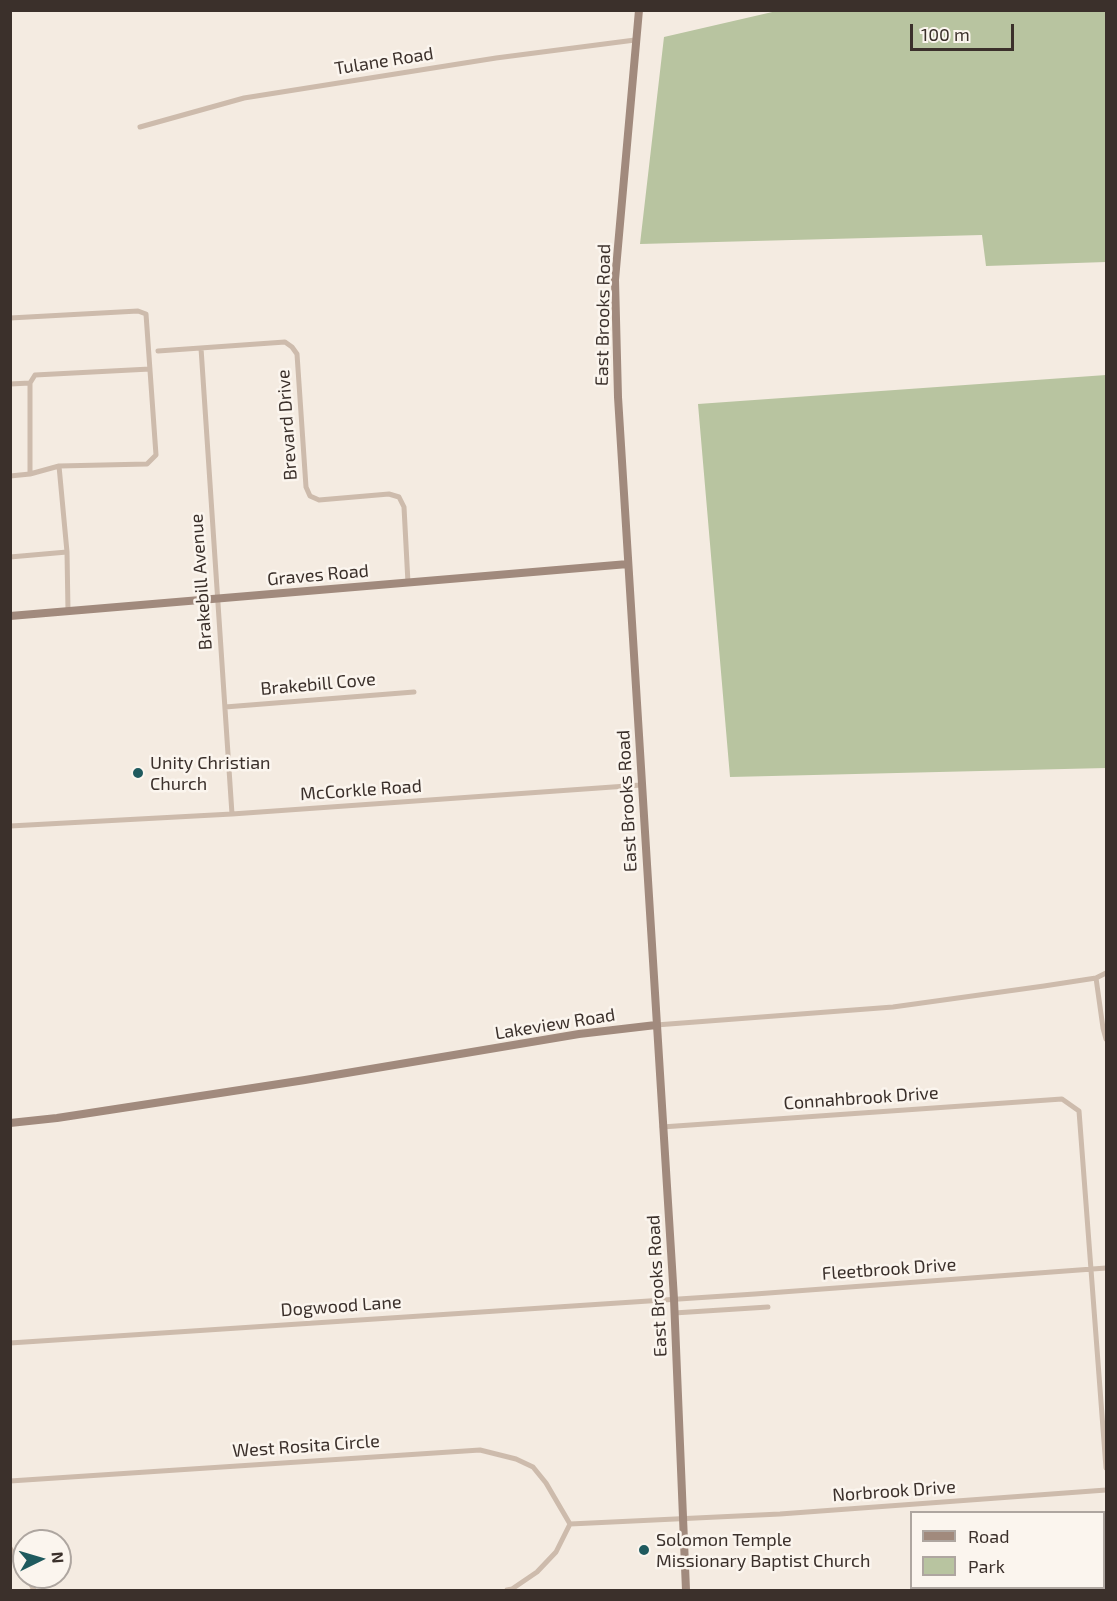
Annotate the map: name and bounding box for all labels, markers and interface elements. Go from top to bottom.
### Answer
scale bar [913,12,1016,50]
text: 100 m [921,23,970,45]
street label: Tulane Road [333,43,435,79]
street label: East Brooks Road [591,244,615,386]
street label: Brevard Drive [272,369,302,481]
street label: Brakebill Avenue [185,513,217,651]
street label: Graves Road [266,560,370,590]
street label: Brakebill Cove [259,668,377,700]
street label: East Brooks Road [612,729,642,873]
place label: Unity Christian Church [150,752,271,795]
marker: Unity Christian Church [131,766,145,780]
street label: McCorkle Road [299,775,423,805]
street label: Lakeview Road [493,1004,617,1044]
street label: Connahbrook Drive [783,1082,939,1114]
street label: East Brooks Road [642,1214,672,1358]
street label: Fleetbrook Drive [821,1254,957,1284]
street label: Dogwood Lane [280,1291,402,1321]
street label: West Rosita Circle [232,1430,380,1462]
street label: Norbrook Drive [832,1476,956,1506]
legend [910,1511,1105,1589]
text: Road [968,1525,1009,1547]
north arrow [12,1529,72,1589]
place label: Solomon Temple Missionary Baptist Church [656,1529,870,1572]
marker: Solomon Temple Missionary Baptist Church [637,1543,651,1557]
text: N [48,1551,68,1564]
text: Park [968,1555,1005,1577]

